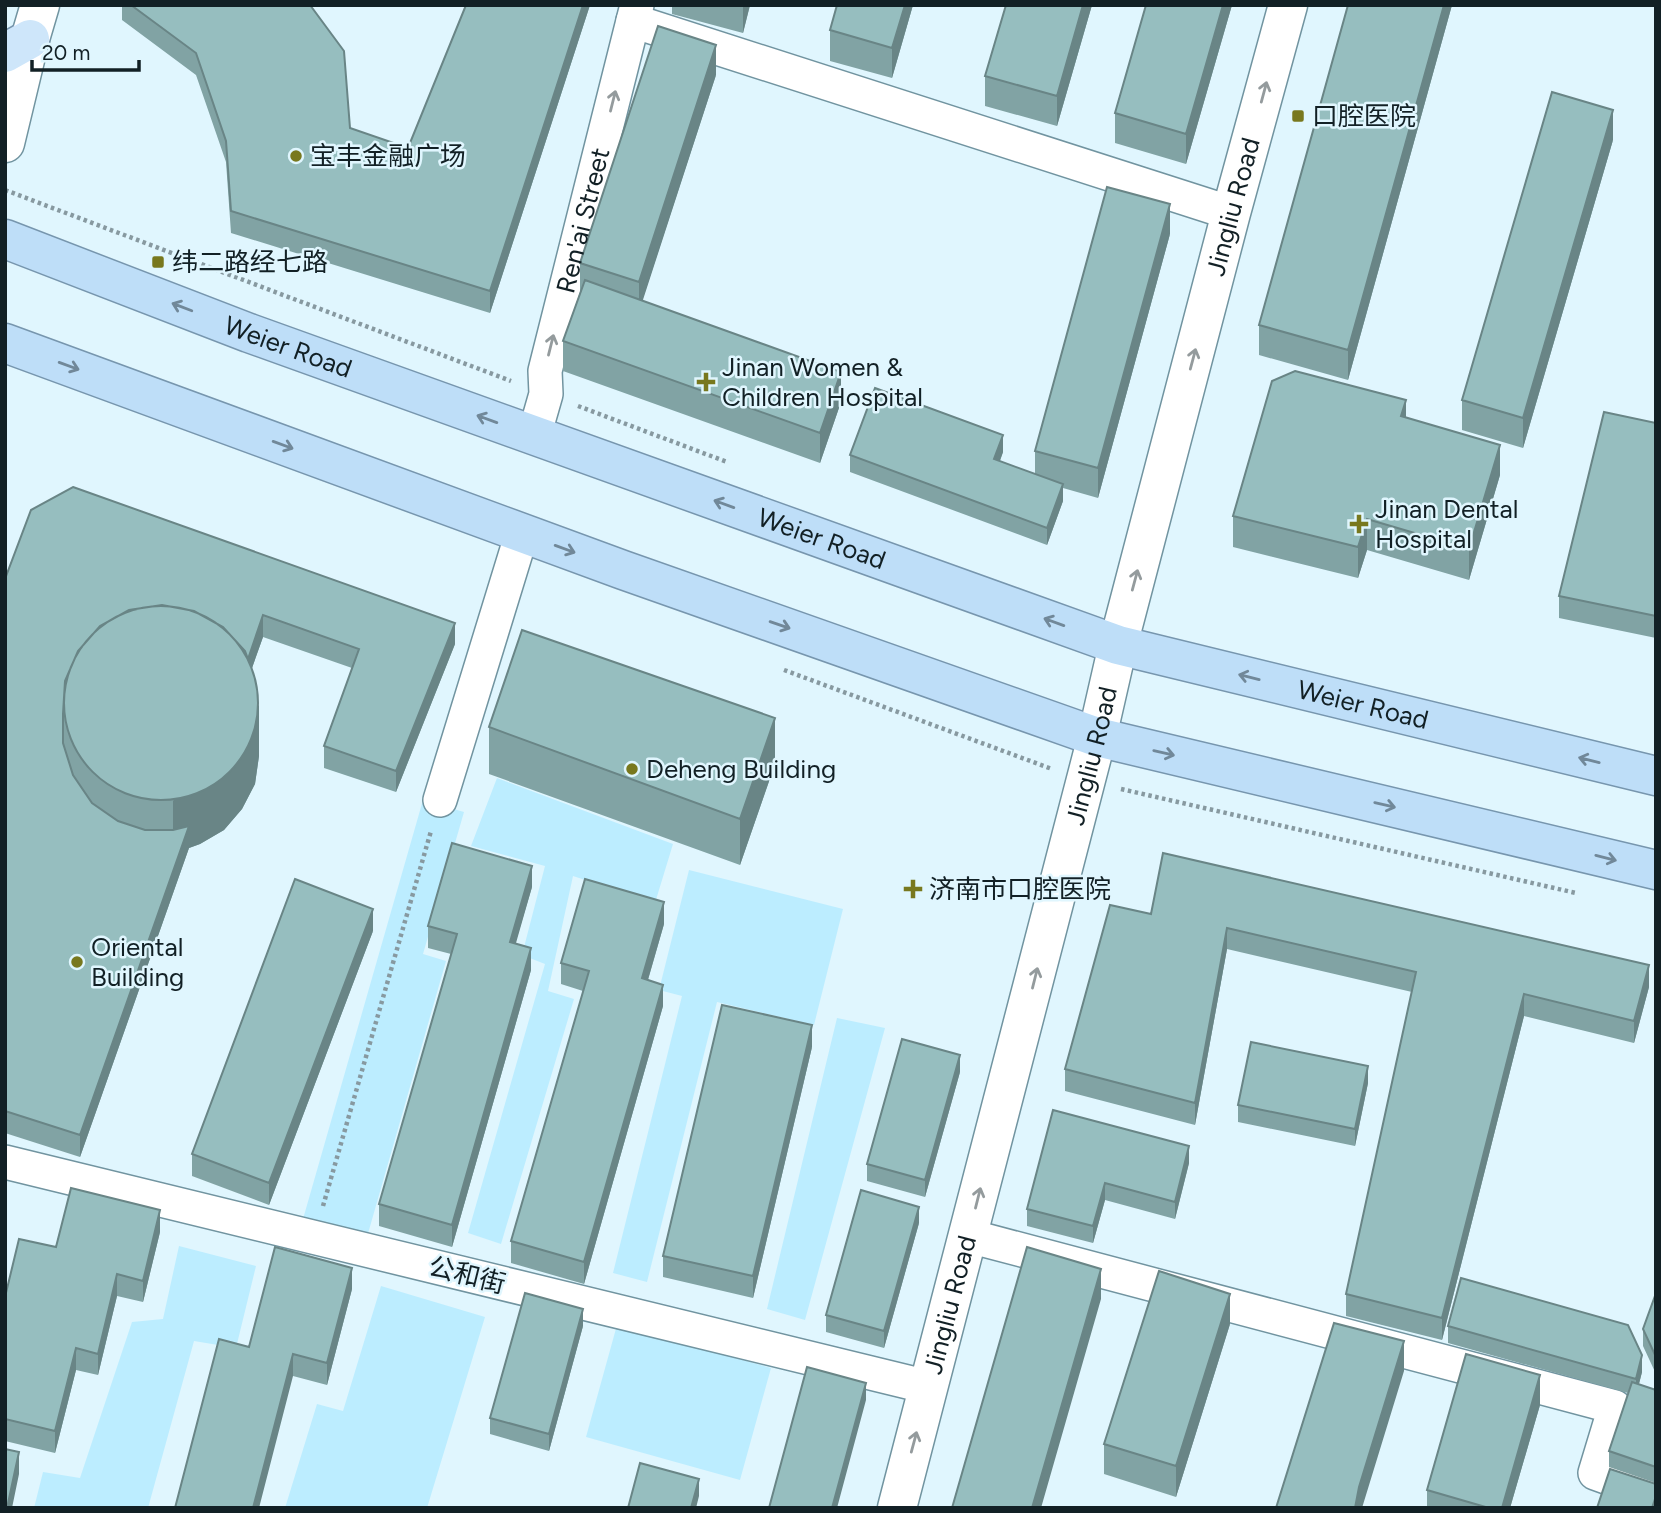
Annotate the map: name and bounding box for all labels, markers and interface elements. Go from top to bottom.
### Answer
scale bar [32,28,138,72]
text: 20 m [42,40,90,65]
one-way arrow [1259,82,1272,104]
one-way arrow [607,90,620,113]
place label: 口腔医院 [1312,100,1416,132]
marker: 口腔医院 [1290,108,1306,124]
street label: Jingliu Road [1199,134,1267,279]
place label: 宝丰金融广场 [310,140,466,172]
street label: Ren'ai Street [549,144,617,296]
marker: 宝丰金融广场 [288,148,304,164]
place label: 纬二路经七路 [172,246,328,278]
marker: 纬二路经七路 [150,254,166,270]
one-way arrow [171,300,193,312]
street label: Weier Road [220,309,356,385]
one-way arrow [545,334,558,357]
one-way arrow [1187,349,1200,371]
place label: Jinan Women & Children Hospital [722,351,923,413]
one-way arrow [58,361,80,374]
marker: Jinan Women & Children Hospital [696,372,716,392]
one-way arrow [477,411,499,424]
one-way arrow [271,440,293,452]
place label: Jinan Dental Hospital [1375,493,1518,555]
one-way arrow [714,497,736,509]
street label: Weier Road [754,501,890,576]
marker: Jinan Dental Hospital [1349,514,1369,534]
one-way arrow [554,543,576,556]
one-way arrow [1130,569,1143,591]
one-way arrow [1043,615,1065,628]
one-way arrow [768,620,790,632]
one-way arrow [1238,670,1261,683]
street label: Weier Road [1294,673,1432,736]
street label: Jingliu Road [1059,683,1124,829]
one-way arrow [1152,747,1175,760]
one-way arrow [1579,752,1601,765]
place label: Deheng Building [646,753,836,785]
marker: Deheng Building [624,761,640,777]
one-way arrow [1373,799,1396,812]
one-way arrow [1594,852,1617,865]
place label: 济南市口腔医院 [929,873,1111,905]
marker: 济南市口腔医院 [903,879,923,899]
place label: Oriental Building [91,931,184,993]
marker: Oriental Building [69,954,85,970]
one-way arrow [1029,967,1042,990]
one-way arrow [972,1187,985,1210]
street label: Jingliu Road [916,1232,983,1377]
street label: 公和街 [425,1250,509,1300]
one-way arrow [908,1431,921,1454]

